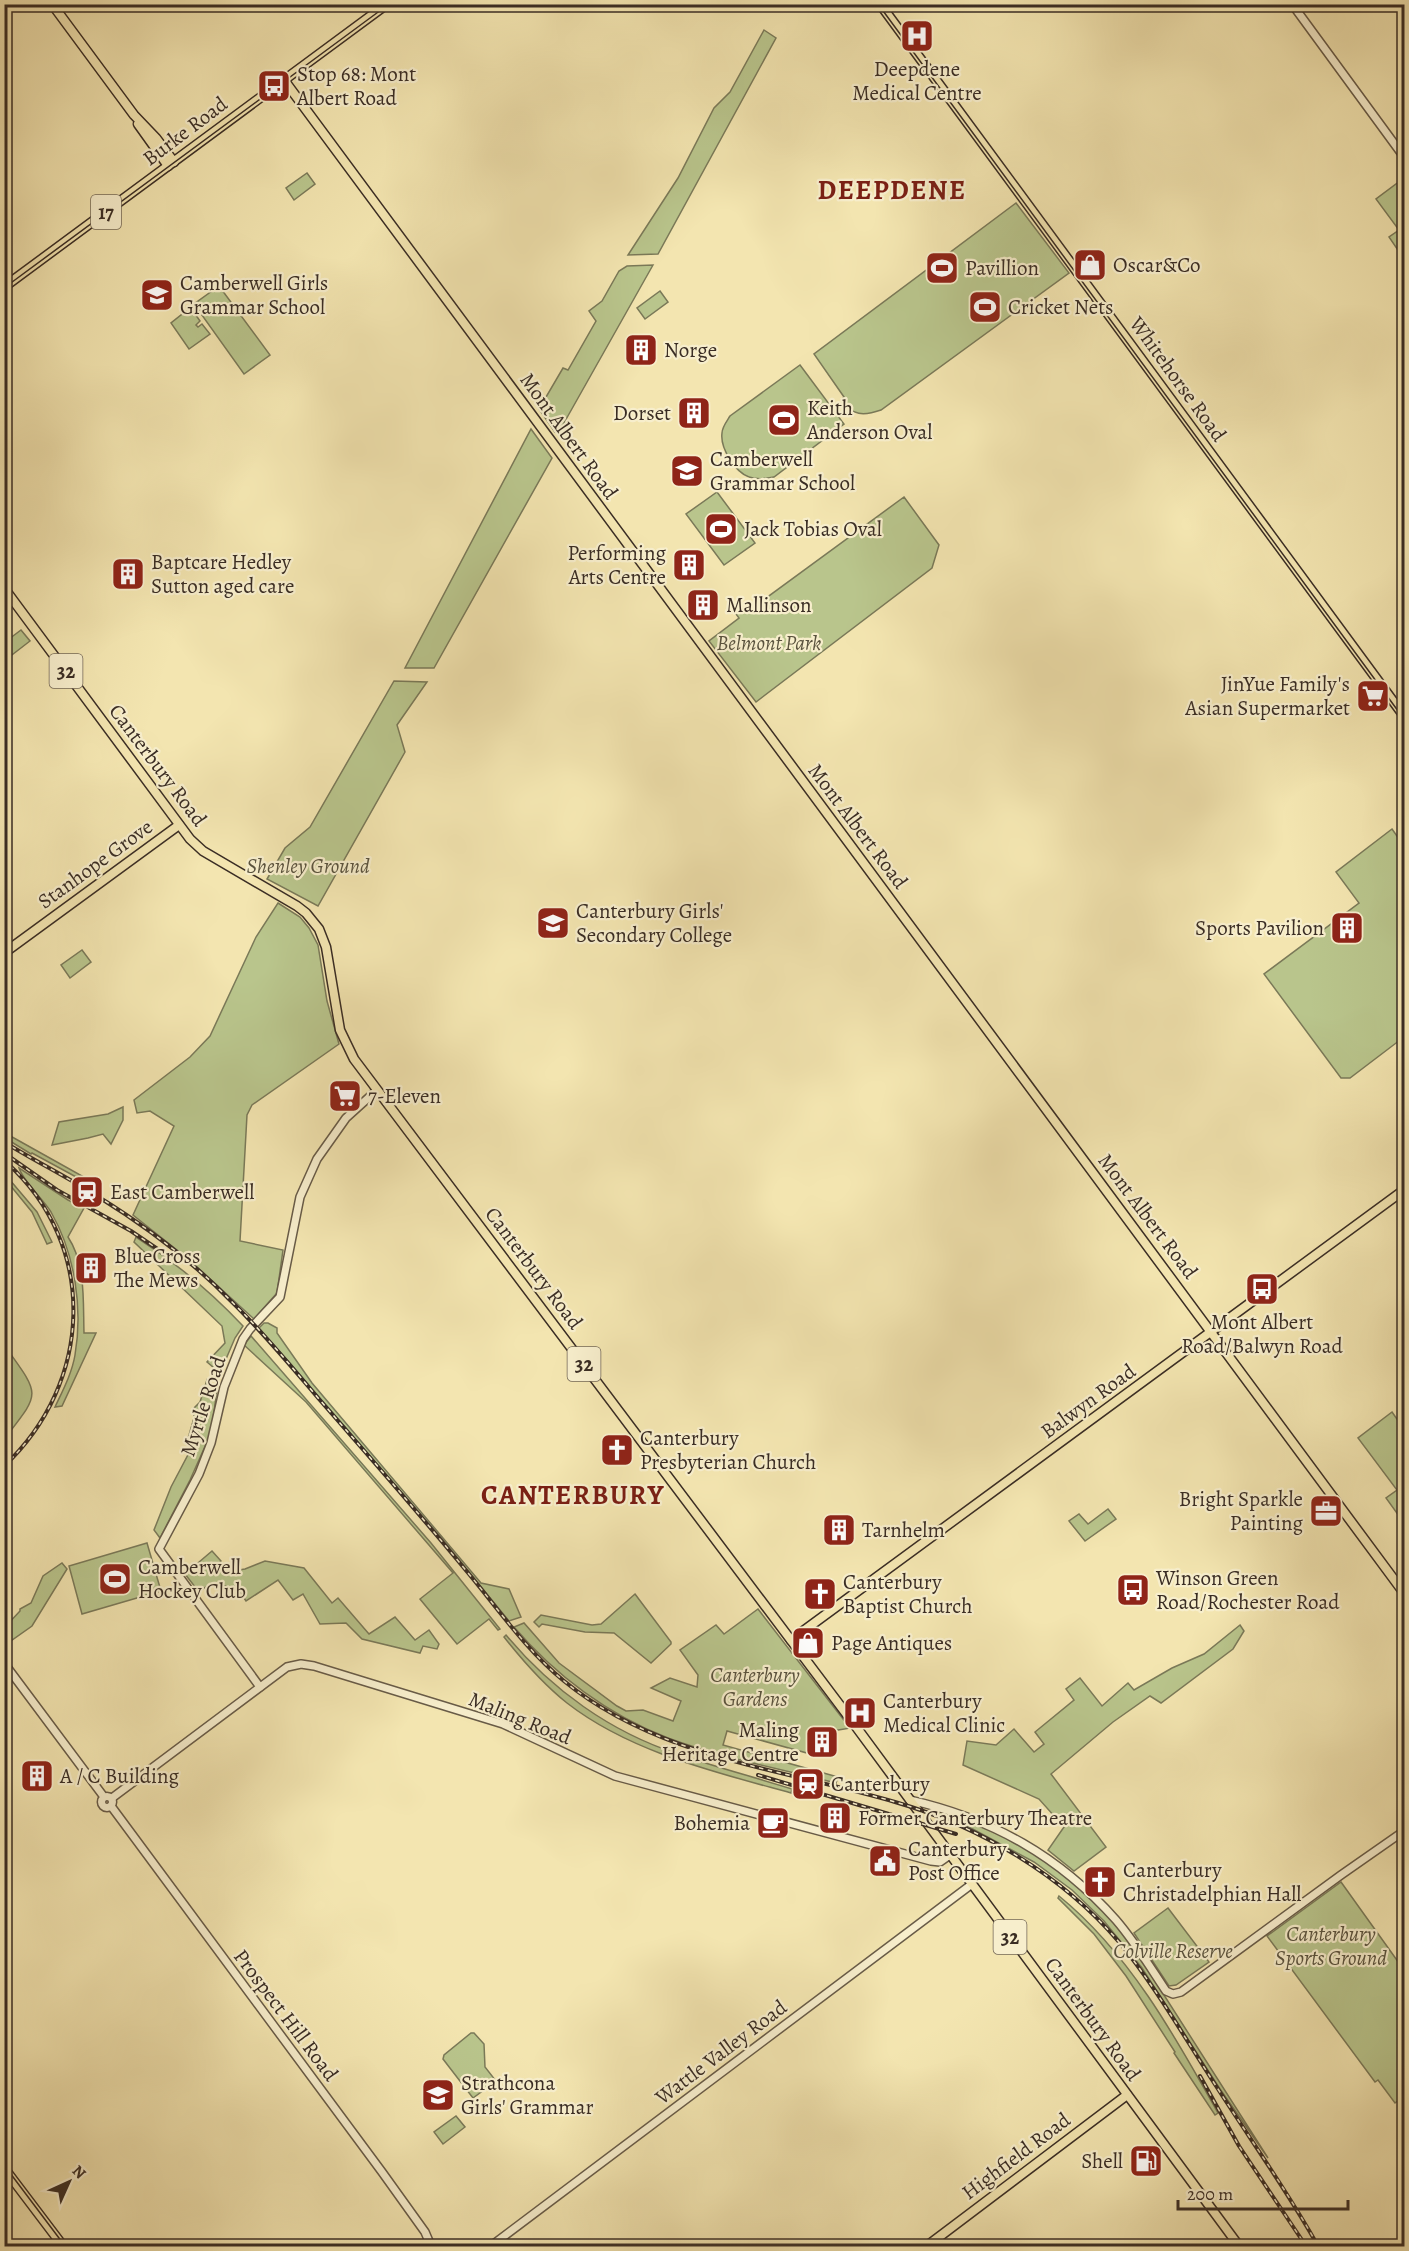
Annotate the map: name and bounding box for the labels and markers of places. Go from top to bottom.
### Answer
hospital icon: Deepdene Medical Centre [899,18,935,54]
place label: Deepdene Medical Centre [852,55,982,107]
place label: Stop 68: Mont Albert Road [296,60,416,112]
bus stop icon: Stop 68: Mont Albert Road [256,68,292,104]
shop icon: Oscar&Co [1072,247,1108,283]
sports icon: Pavillion [924,250,960,286]
place label: Oscar&Co [1113,251,1200,279]
place label: Pavillion [965,254,1039,282]
place label: Camberwell Girls Grammar School [180,269,328,321]
school or university icon: Camberwell Girls Grammar School [139,277,175,313]
sports icon: Cricket Nets [967,289,1003,325]
place label: Cricket Nets [1008,293,1114,321]
building icon: Norge [623,332,659,368]
place label: Norge [664,336,717,364]
place label: Keith Anderson Oval [806,394,932,446]
building icon: Dorset [676,395,712,431]
place label: Dorset [613,399,671,427]
sports icon: Keith Anderson Oval [766,402,802,438]
place label: Camberwell Grammar School [710,445,855,497]
school or university icon: Camberwell Grammar School [669,453,705,489]
sports icon: Jack Tobias Oval [703,511,739,547]
place label: Jack Tobias Oval [744,515,882,543]
place label: Performing Arts Centre [567,539,666,591]
building icon: Performing Arts Centre [671,547,707,583]
place label: Baptcare Hedley Sutton aged care [151,548,294,600]
building icon: Baptcare Hedley Sutton aged care [110,556,146,592]
building icon: Mallinson [685,587,721,623]
place label: Mallinson [726,591,811,619]
place label: JinYue Family's Asian Supermarket [1184,670,1350,722]
supermarket icon: JinYue Family's Asian Supermarket [1355,678,1391,714]
place label: Canterbury Girls' Secondary College [576,897,732,949]
school or university icon: Canterbury Girls' Secondary College [535,905,571,941]
building icon: Sports Pavilion [1329,910,1365,946]
place label: Sports Pavilion [1195,914,1324,942]
supermarket icon: 7-Eleven [327,1078,363,1114]
place label: 7-Eleven [368,1082,441,1110]
station icon: East Camberwell [69,1174,105,1210]
place label: East Camberwell [110,1178,254,1206]
place label: BlueCross The Mews [114,1242,200,1294]
building icon: BlueCross The Mews [73,1250,109,1286]
bus stop icon: Mont Albert Road/Balwyn Road [1244,1271,1280,1307]
place label: Mont Albert Road/Balwyn Road [1181,1308,1344,1360]
place label: Canterbury Presbyterian Church [640,1424,816,1476]
church icon: Canterbury Presbyterian Church [599,1432,635,1468]
place label: Bright Sparkle Painting [1179,1485,1303,1537]
office icon: Bright Sparkle Painting [1308,1493,1344,1529]
building icon: Tarnhelm [821,1512,857,1548]
place label: Tarnhelm [862,1516,945,1544]
place label: Camberwell Hockey Club [138,1553,246,1605]
sports icon: Camberwell Hockey Club [97,1561,133,1597]
place label: Winson Green Road/Rochester Road [1155,1564,1340,1616]
place label: Canterbury Baptist Church [843,1568,972,1620]
bus stop icon: Winson Green Road/Rochester Road [1115,1572,1151,1608]
church icon: Canterbury Baptist Church [802,1576,838,1612]
shop icon: Page Antiques [790,1625,826,1661]
place label: Page Antiques [831,1629,952,1657]
place label: Canterbury Medical Clinic [883,1687,1005,1739]
hospital icon: Canterbury Medical Clinic [842,1695,878,1731]
place label: Maling Heritage Centre [662,1716,799,1768]
building icon: Maling Heritage Centre [804,1724,840,1760]
building icon: A / C Building [19,1758,55,1794]
place label: A / C Building [59,1762,179,1790]
station icon: Canterbury [790,1766,826,1802]
place label: Canterbury [831,1770,930,1798]
building icon: Former Canterbury Theatre [817,1800,853,1836]
place label: Former Canterbury Theatre [858,1804,1092,1832]
cafe icon: Bohemia [755,1805,791,1841]
place label: Bohemia [673,1809,750,1837]
place label: Canterbury Post Office [908,1835,1007,1887]
public building icon: Canterbury Post Office [867,1843,903,1879]
place label: Canterbury Christadelphian Hall [1123,1856,1301,1908]
church icon: Canterbury Christadelphian Hall [1082,1864,1118,1900]
place label: Strathcona Girls' Grammar [461,2069,594,2121]
school or university icon: Strathcona Girls' Grammar [420,2077,456,2113]
fuel station icon: Shell [1128,2143,1164,2179]
place label: Shell [1081,2147,1123,2175]

